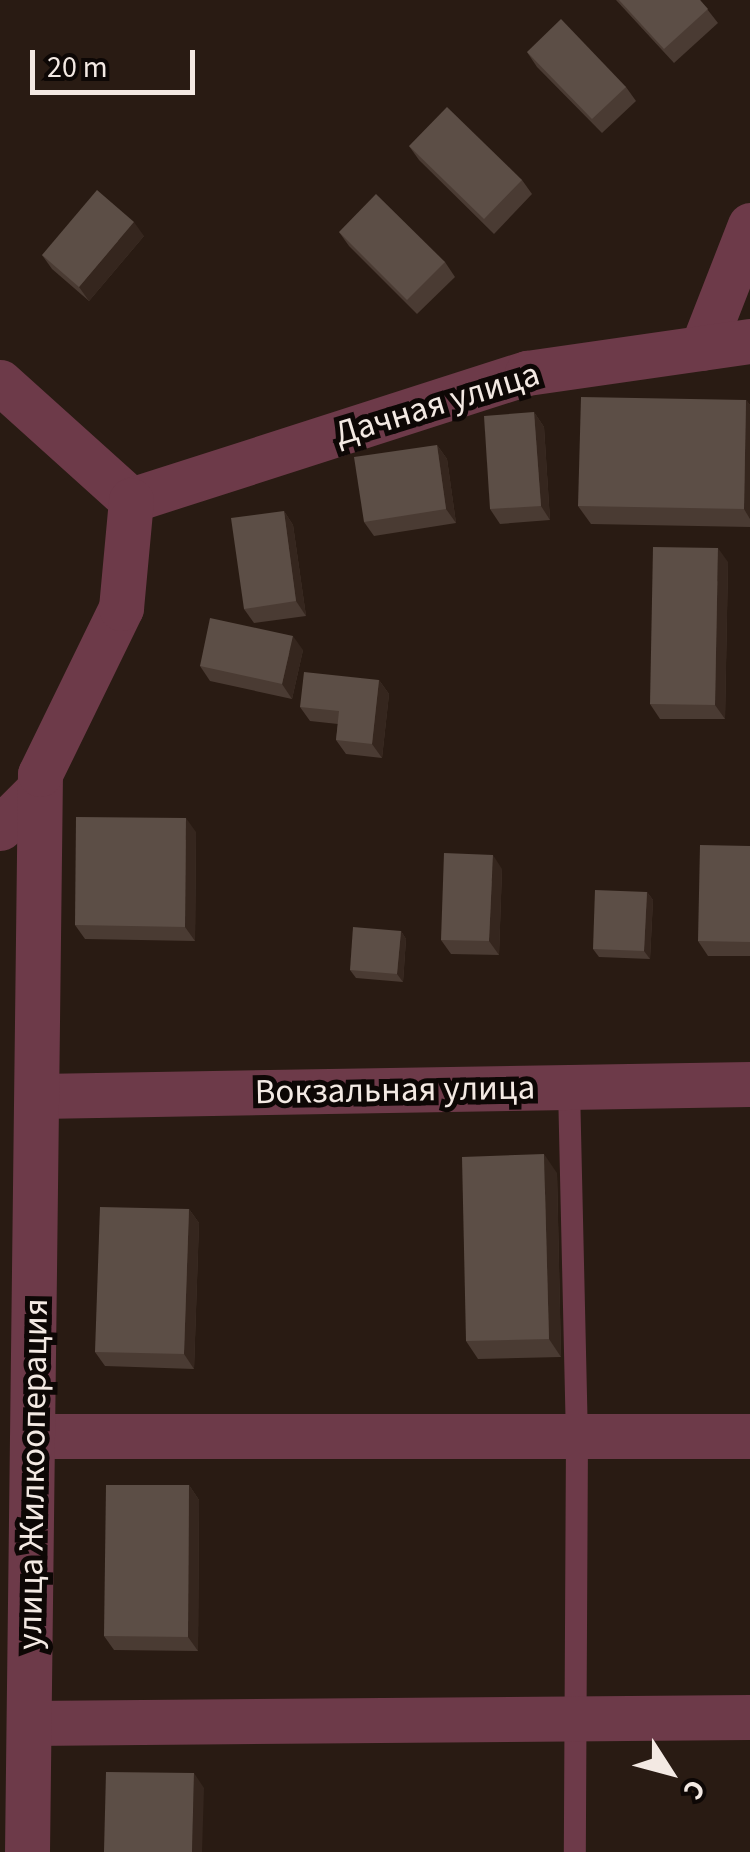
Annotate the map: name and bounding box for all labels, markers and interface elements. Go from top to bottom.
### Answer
scale bar [35,30,200,92]
text: 20 m [47,46,108,89]
street label: Дачная улица [329,353,545,455]
street label: Вокзальная улица [254,1067,536,1113]
street label: улица Жилкооперация [9,1298,57,1650]
north arrow [620,1722,720,1822]
text: С [673,1771,715,1808]

